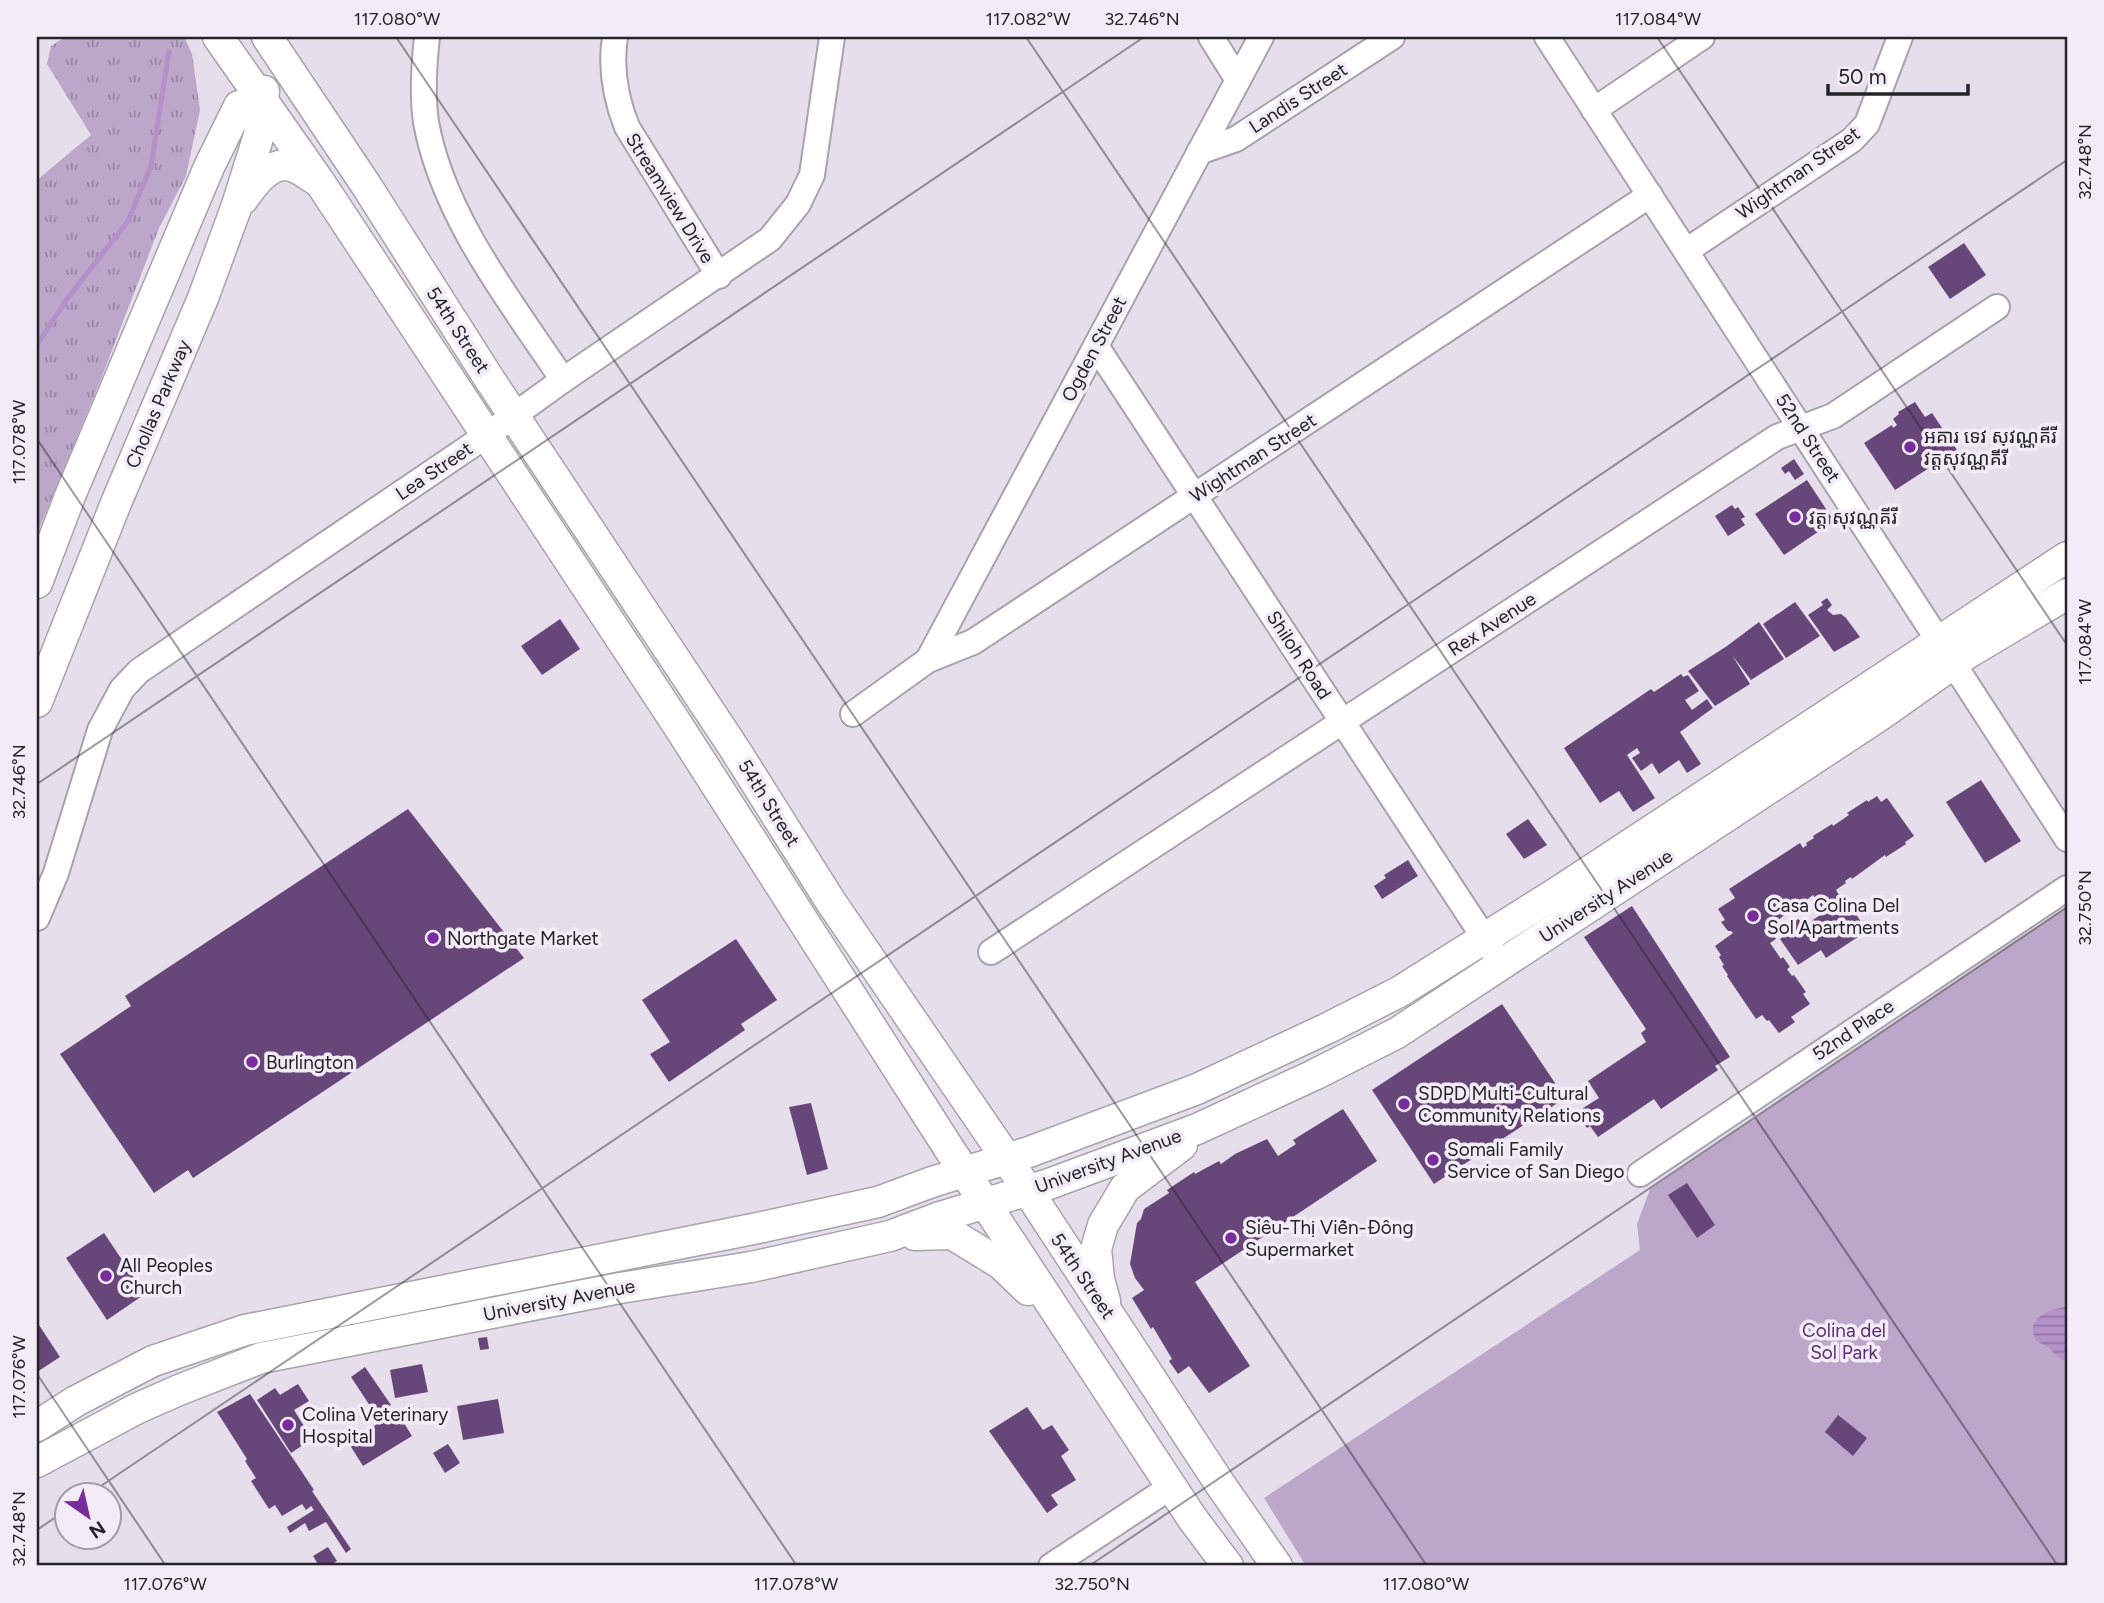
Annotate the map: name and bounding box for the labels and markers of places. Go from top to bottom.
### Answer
place label: អគារ ទេវ សុវណ្ណគីរី វត្តសុវណ្ណគីរី [1924,425,2058,471]
marker: អគារ ទេវ សុវណ្ណគីរី វត្តសុវណ្ណគីរី [1902,439,1918,455]
place label: វត្ត សុវណ្ណគីរី [1809,506,1898,530]
marker: វត្ត សុវណ្ណគីរី [1787,509,1803,525]
place label: Casa Colina Del Sol Apartments [1767,894,1900,939]
marker: Casa Colina Del Sol Apartments [1745,908,1761,924]
place label: Northgate Market [447,927,599,950]
marker: Northgate Market [425,930,441,946]
place label: Burlington [266,1051,354,1074]
marker: Burlington [244,1054,260,1070]
place label: SDPD Multi-Cultural Community Relations [1418,1082,1601,1127]
marker: SDPD Multi-Cultural Community Relations [1396,1096,1412,1112]
place label: Somali Family Service of San Diego [1447,1138,1625,1183]
marker: Somali Family Service of San Diego [1425,1152,1441,1168]
place label: Siêu-Thị Viễn-Đông Supermarket [1245,1216,1414,1261]
marker: Siêu-Thị Viễn-Đông Supermarket [1223,1230,1239,1246]
place label: All Peoples Church [120,1254,213,1299]
marker: All Peoples Church [98,1268,114,1284]
place label: Colina Veterinary Hospital [302,1403,448,1448]
marker: Colina Veterinary Hospital [280,1417,296,1433]

